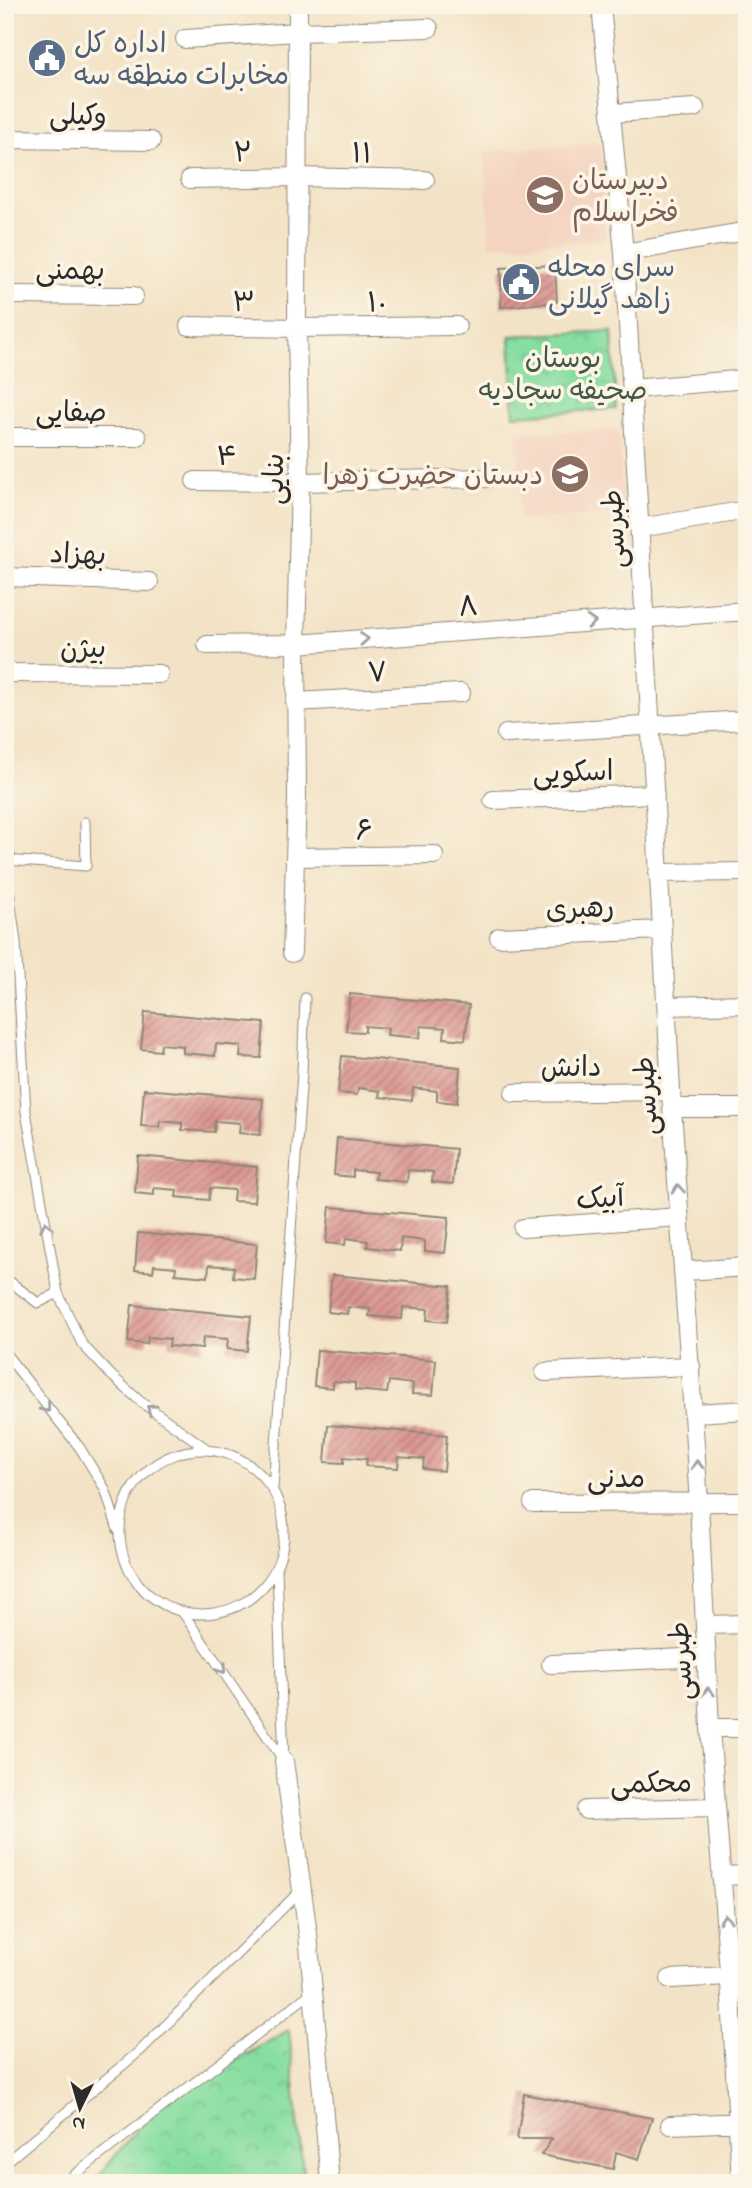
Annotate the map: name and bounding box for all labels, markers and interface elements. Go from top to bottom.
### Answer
place label: اداره کل مخابرات منطقه سه [74,25,289,98]
public building icon: اداره کل مخابرات منطقه سه [26,37,68,79]
street label: وکیلی [49,96,107,139]
street label: ۲ [233,134,253,175]
street label: ۱۱ [351,135,373,176]
place label: دبیرستان فخراسلام [572,162,679,235]
school or university icon: دبیرستان فخراسلام [524,174,566,216]
place label: سرای محله زاهد گیلانی [548,249,675,322]
street label: بهمنی [35,252,105,293]
public building icon: سرای محله زاهد گیلانی [500,261,542,303]
street label: ۳ [232,284,256,325]
street label: ۱۰ [367,284,387,325]
park label: بوستان صحیفه سجادیه [478,340,648,413]
street label: صفایی [35,394,107,435]
street label: ۴ [216,438,238,479]
street label: بنایی [256,453,297,505]
school or university icon: دبستان حضرت زهرا [549,453,591,495]
place label: دبستان حضرت زهرا [322,457,543,498]
street label: طبرسی [594,488,639,569]
street label: بهزاد [49,535,107,578]
street label: ۸ [457,587,479,630]
one-way arrow [586,615,597,630]
street label: بیژن [60,630,106,671]
one-way arrow [359,632,370,647]
street label: ۷ [366,654,388,695]
street label: اسکویی [532,753,614,796]
street label: ۶ [355,812,373,853]
street label: رهبری [545,889,615,932]
street label: دانش [540,1048,602,1091]
street label: طبرسی [626,1055,671,1136]
street label: آبیک [575,1178,627,1223]
one-way arrow [671,1183,686,1194]
one-way arrow [39,1220,54,1232]
one-way arrow [38,1400,51,1412]
one-way arrow [147,1405,159,1417]
one-way arrow [690,1459,705,1470]
street label: مدنی [587,1460,645,1501]
street label: طبرسی [661,1620,706,1701]
one-way arrow [214,1661,226,1674]
one-way arrow [700,1686,715,1697]
street label: محکمی [610,1764,692,1807]
one-way arrow [717,1913,732,1924]
north arrow [46,2072,116,2142]
text: N [71,2108,86,2136]

